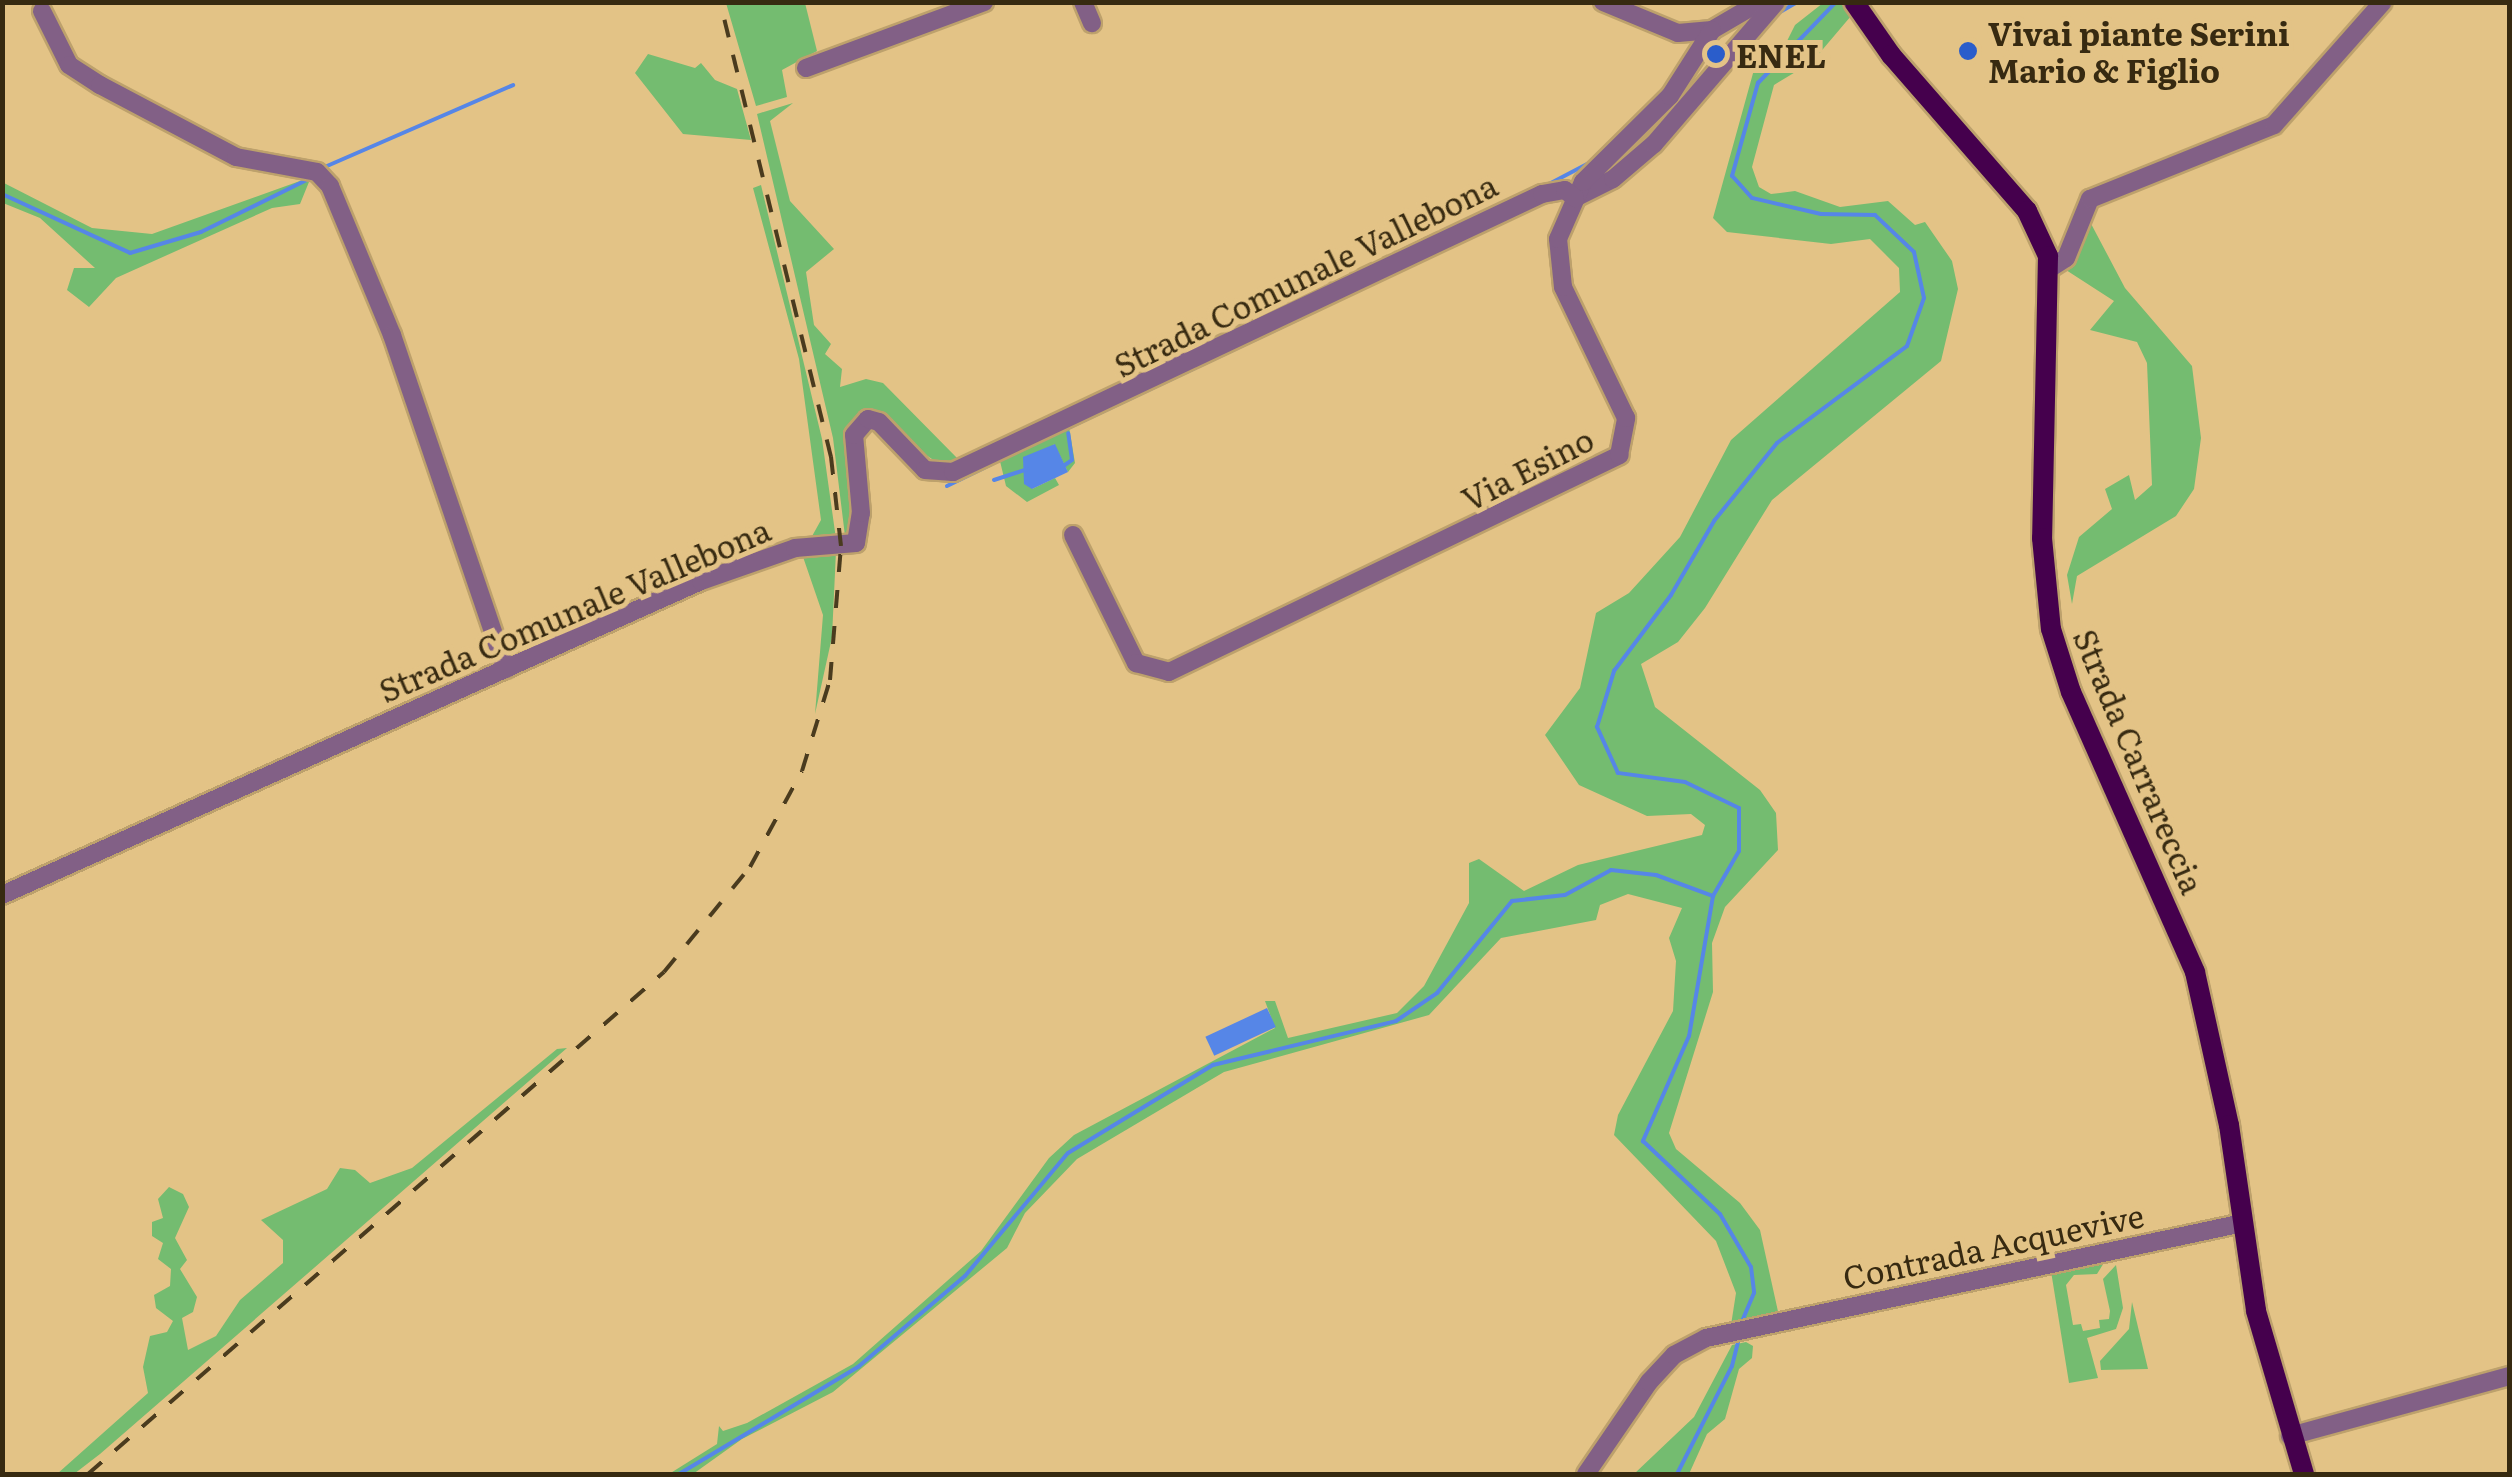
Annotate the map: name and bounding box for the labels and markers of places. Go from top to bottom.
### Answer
place label: Vivai piante Serini Mario & Figlio [1988,14,2290,89]
place label: ENEL [1736,35,1826,73]
marker: Vivai piante Serini Mario & Figlio [1957,40,1979,62]
marker: ENEL [1705,43,1727,65]

